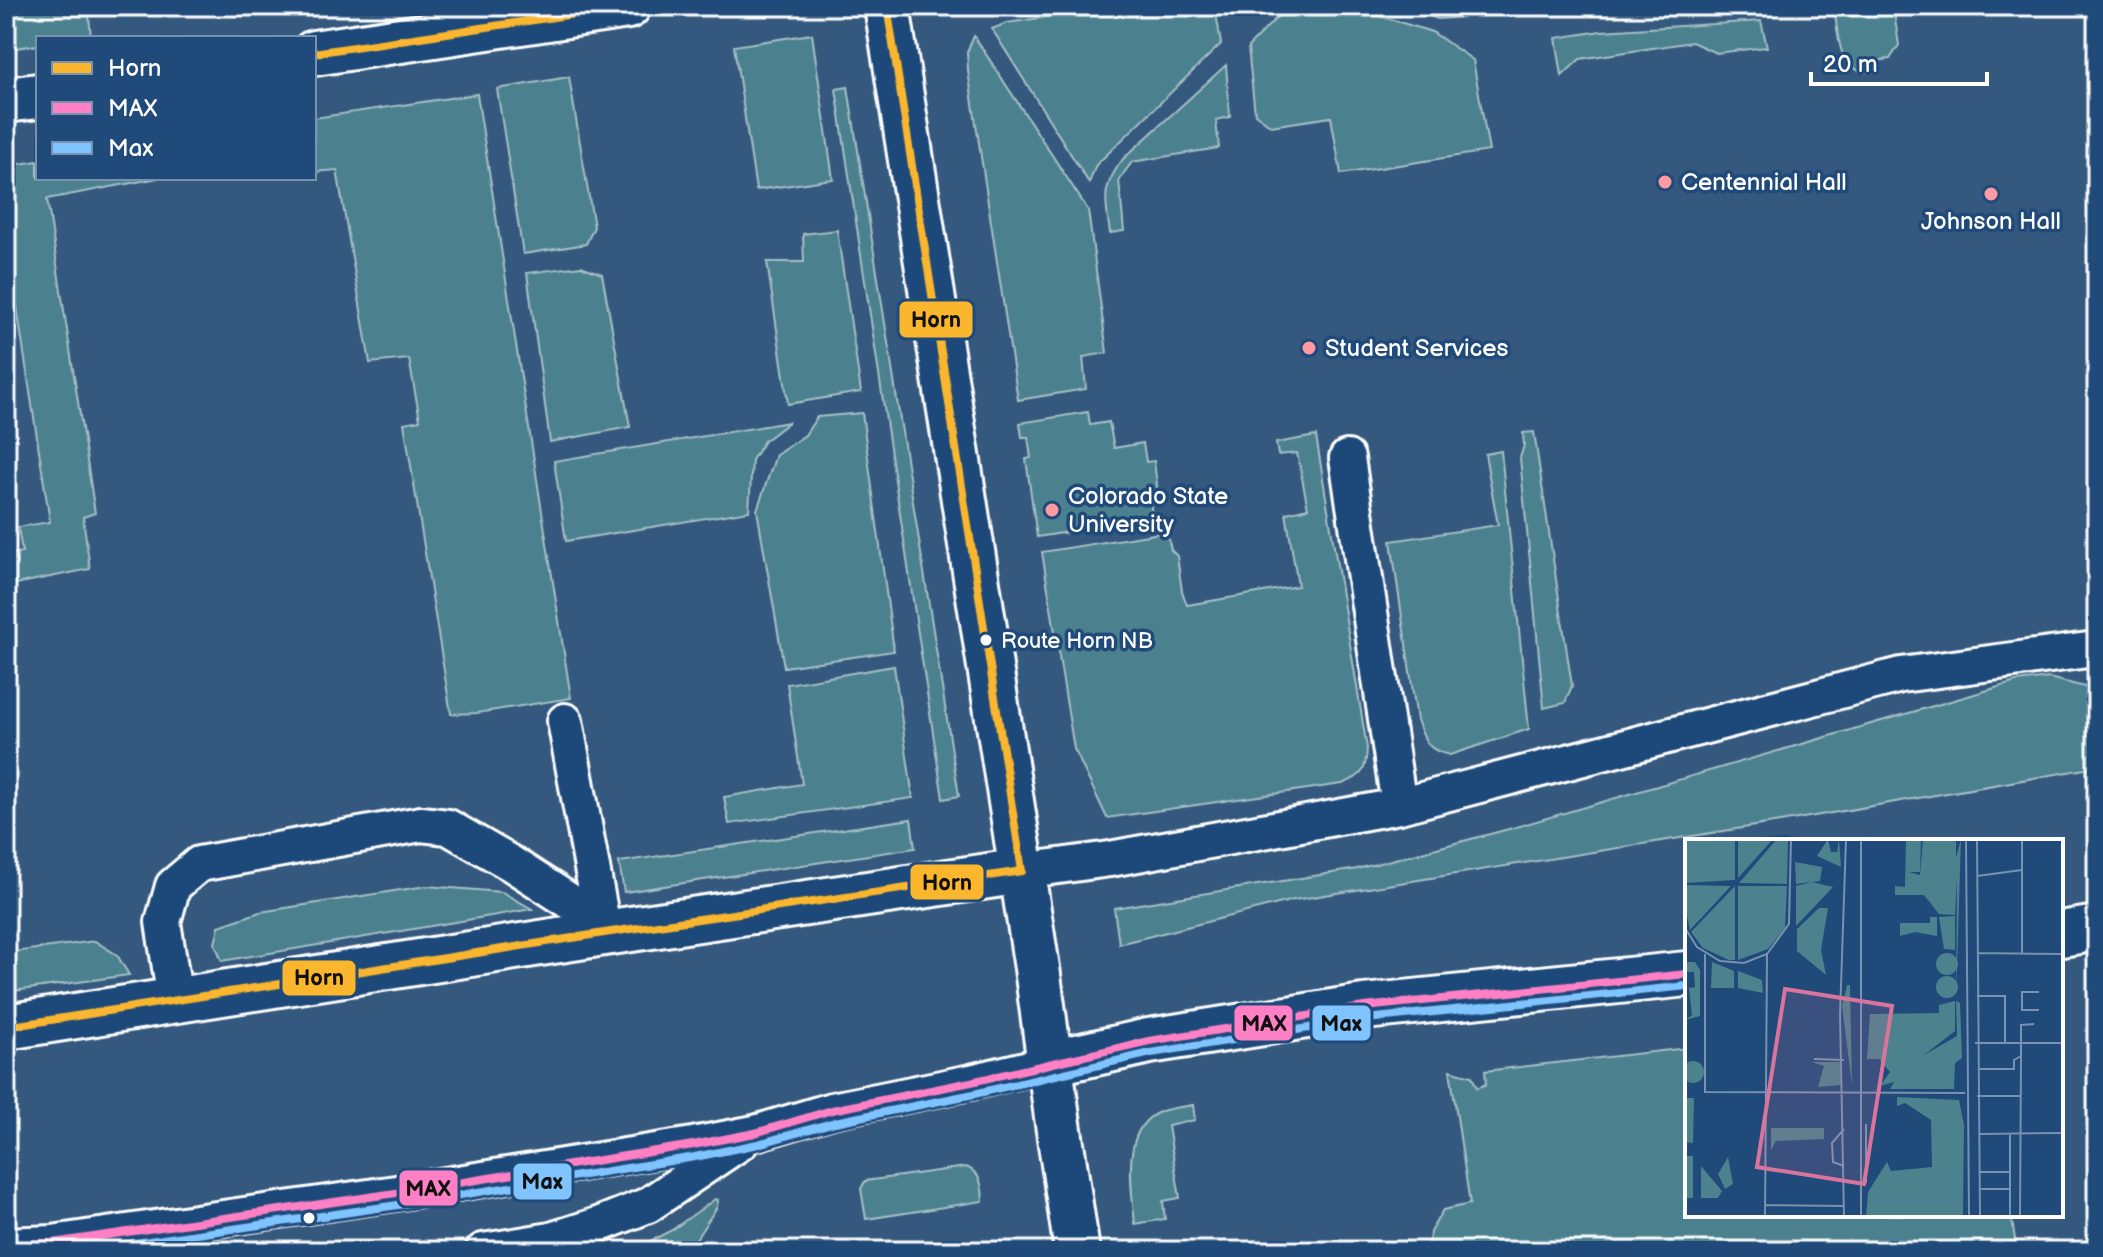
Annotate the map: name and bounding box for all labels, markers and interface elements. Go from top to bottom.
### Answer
legend [36,36,316,180]
scale bar [1811,36,1987,86]
text: 20 m [1823,50,1878,79]
text: Horn [108,54,161,83]
text: MAX [108,94,157,123]
text: Max [108,134,154,163]
place label: Centennial Hall [1681,168,1847,197]
marker: Centennial Hall [1656,173,1674,191]
marker: Johnson Hall [1982,185,2000,203]
place label: Johnson Hall [1921,207,2061,236]
line badge: Horn [898,300,974,339]
text: Horn [911,307,961,334]
place label: Student Services [1325,334,1509,363]
marker: Student Services [1300,339,1318,357]
place label: Colorado State University [1068,482,1228,539]
marker: Colorado State University [1043,501,1061,519]
place label: Route Horn NB [1001,628,1153,655]
marker: Route Horn NB [978,632,994,648]
inset map [1685,839,2063,1217]
line badge: Horn [909,863,985,901]
text: Horn [922,870,972,897]
line badge: Horn [281,959,357,997]
text: Horn [294,965,344,992]
line badge: MAX [1233,1004,1294,1042]
line badge: Max [1311,1004,1372,1042]
text: MAX [1241,1011,1287,1038]
text: Max [1320,1011,1362,1038]
line badge: Max [512,1162,573,1201]
line badge: MAX [398,1169,459,1207]
text: Max [521,1169,563,1196]
text: MAX [405,1176,451,1203]
unlabelled marker [301,1210,317,1226]

